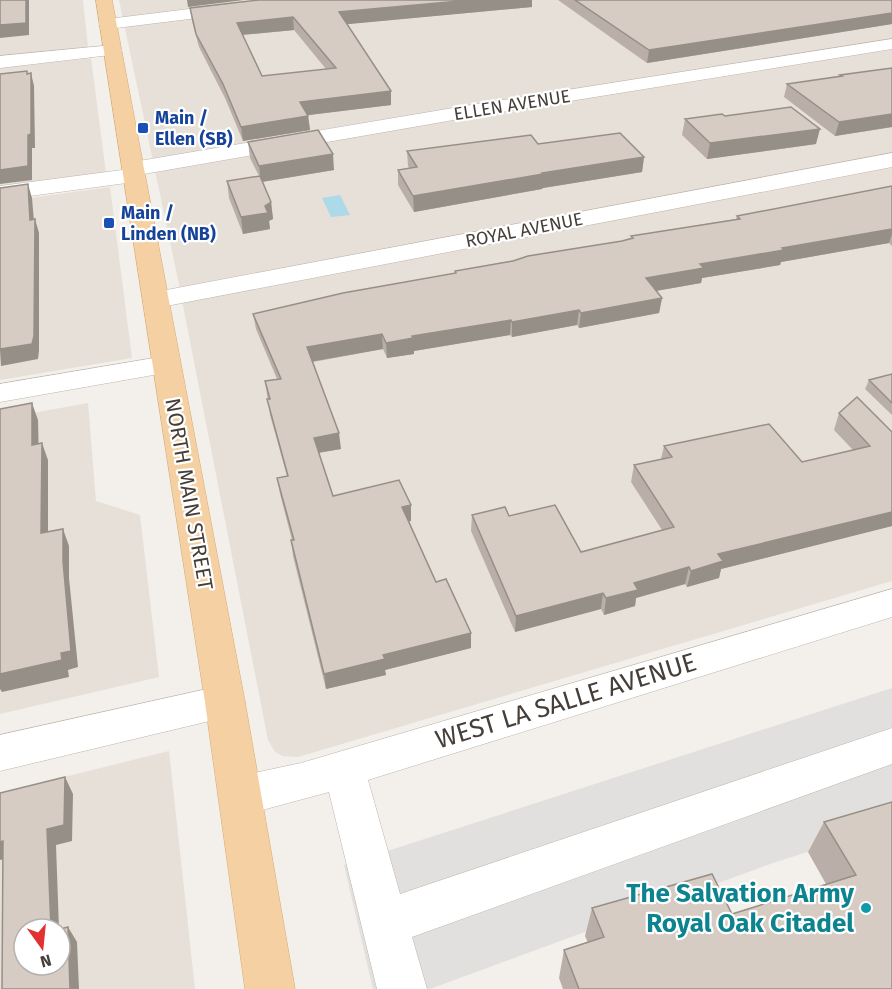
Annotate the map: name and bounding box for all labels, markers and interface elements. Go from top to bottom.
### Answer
street label: ELLEN AVENUE [452,85,572,125]
place label: Main / Ellen (SB) [155,107,233,150]
marker: Main / Ellen (SB) [136,121,150,135]
place label: Main / Linden (NB) [121,202,216,245]
street label: ROYAL AVENUE [463,208,585,252]
marker: Main / Linden (NB) [102,216,116,230]
street label: NORTH MAIN STREET [159,396,219,592]
street label: WEST LA SALLE AVENUE [432,647,700,755]
place label: The Salvation Army Royal Oak Citadel [626,878,855,939]
marker: The Salvation Army Royal Oak Citadel [859,901,873,915]
north arrow [12,917,72,977]
text: N [38,950,53,972]

